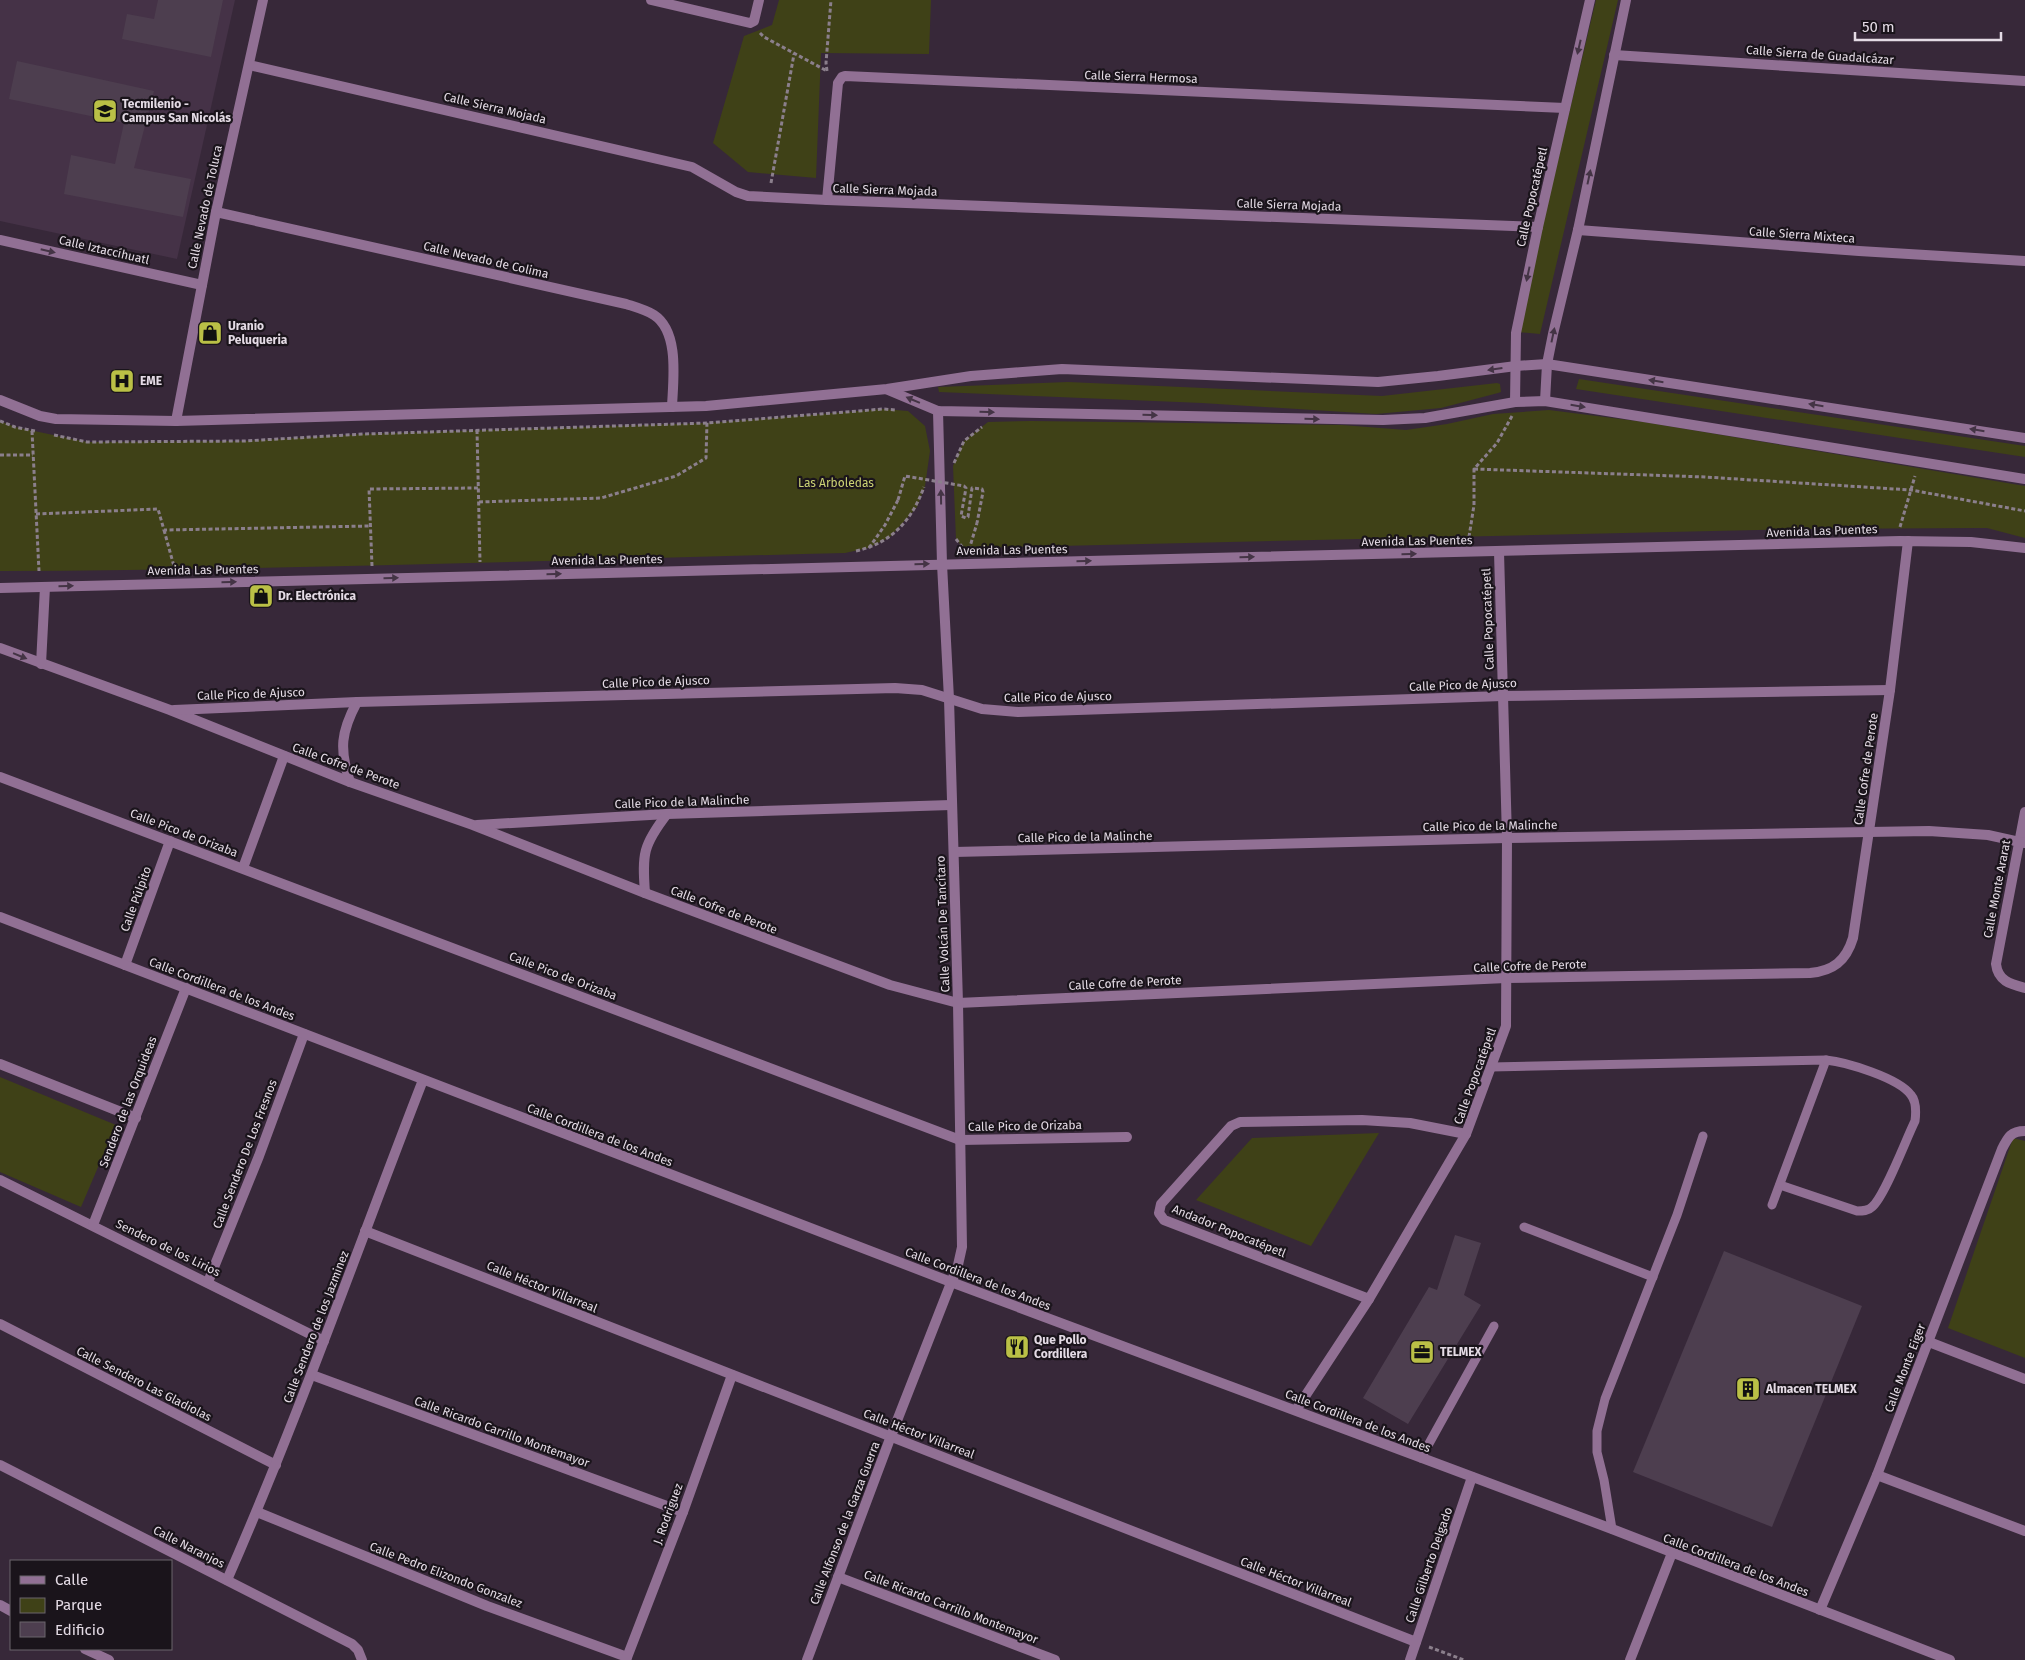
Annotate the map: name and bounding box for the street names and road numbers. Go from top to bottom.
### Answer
street label: Calle Sierra de Guadalcázar [1746,43,1895,67]
street label: Calle Sierra Hermosa [1084,68,1198,86]
street label: Calle Sierra Mojada [442,89,548,127]
street label: Calle Nevado de Toluca [185,144,225,270]
street label: Calle Popocatépetl [1514,145,1550,248]
street label: Calle Sierra Mojada [832,181,938,199]
street label: Calle Sierra Mojada [1236,196,1342,214]
street label: Calle Sierra Mixteca [1749,224,1855,246]
street label: Calle Iztaccíhuatl [57,233,151,267]
street label: Calle Nevado de Colima [422,239,550,281]
street label: Avenida Las Puentes [1766,522,1878,540]
street label: Avenida Las Puentes [1361,533,1473,549]
street label: Avenida Las Puentes [956,542,1068,558]
street label: Avenida Las Puentes [551,552,663,568]
street label: Avenida Las Puentes [147,562,259,578]
street label: Calle Popocatépetl [1479,567,1497,670]
street label: Calle Pico de Ajusco [602,673,710,691]
street label: Calle Pico de Ajusco [1409,676,1517,694]
street label: Calle Pico de Ajusco [197,685,305,703]
street label: Calle Pico de Ajusco [1004,689,1112,705]
street label: Calle Cofre de Perote [1851,712,1881,826]
street label: Calle Cofre de Perote [290,740,402,792]
street label: Calle Pico de la Malinche [614,793,750,811]
street label: Calle Pico de Orizaba [128,806,240,860]
street label: Calle Pico de la Malinche [1422,818,1558,834]
street label: Calle Pico de la Malinche [1017,829,1153,845]
street label: Calle Monte Ararat [1981,838,2014,939]
street label: Calle Volcán De Tancítaro [934,855,952,993]
street label: Calle Púlpito [118,864,154,934]
street label: Calle Cofre de Perote [669,883,779,937]
street label: Calle Pico de Orizaba [507,949,619,1003]
street label: Calle Cordillera de los Andes [147,955,297,1023]
street label: Calle Cofre de Perote [1473,957,1587,975]
street label: Calle Cofre de Perote [1068,973,1182,993]
street label: Calle Popocatépetl [1451,1025,1499,1126]
street label: Sendero de las Orquideas [96,1034,160,1170]
street label: Calle Sendero De Los Fresnos [210,1077,280,1230]
street label: Calle Cordillera de los Andes [525,1101,675,1169]
street label: Calle Pico de Orizaba [968,1118,1082,1134]
street label: Andador Popocatépetl [1170,1202,1288,1260]
street label: Sendero de los Lirios [114,1217,223,1280]
street label: Calle Cordillera de los Andes [903,1245,1053,1313]
street label: Calle Sendero de los Jazminez [280,1249,352,1405]
street label: Calle Héctor Villarreal [485,1258,600,1316]
street label: Calle Monte Eiger [1882,1321,1929,1414]
street label: Calle Sendero Las Gladiolas [74,1344,214,1424]
street label: Calle Cordillera de los Andes [1283,1387,1433,1455]
street label: Calle Ricardo Carrillo Montemayor [413,1394,592,1470]
street label: Calle Héctor Villarreal [861,1406,977,1462]
street label: Calle Alfonso de la Garza Guerra [807,1439,883,1607]
street label: J. Rodriguez [651,1482,685,1546]
street label: Calle Gilberto Delgado [1403,1505,1455,1625]
street label: Calle Naranjos [151,1523,227,1571]
street label: Calle Cordillera de los Andes [1661,1531,1811,1599]
street label: Calle Pedro Elizondo Gonzalez [368,1539,524,1611]
street label: Calle Héctor Villarreal [1238,1554,1354,1610]
street label: Calle Ricardo Carrillo Montemayor [862,1567,1040,1647]

